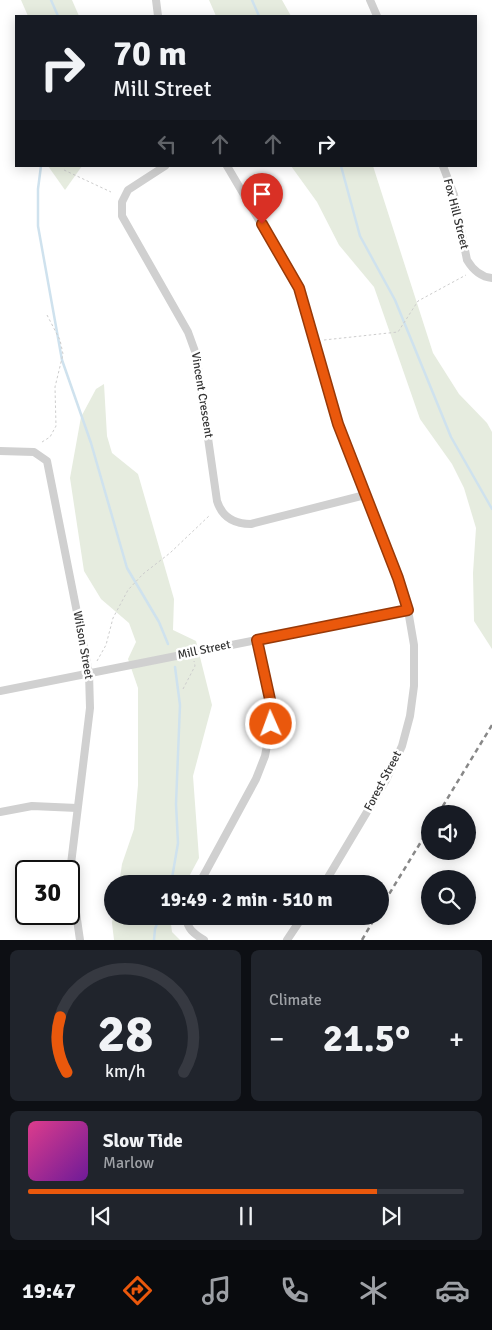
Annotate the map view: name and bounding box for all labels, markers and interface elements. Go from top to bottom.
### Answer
text: 70 m [113,32,187,75]
icon: right [30,35,95,100]
text: Mill Street [113,75,212,102]
icon: left [153,130,181,158]
icon: ahead [206,130,234,158]
icon: ahead [259,130,287,158]
icon: right [312,130,340,158]
pin [241,173,283,224]
street label: Fox Hill Street [440,177,472,251]
icon: arrive [248,180,276,208]
street label: Vincent Crescent [188,351,216,439]
street label: Wilson Street [70,610,96,680]
street label: Mill Street [176,637,232,663]
position arrow [244,697,296,749]
street label: Forest Street [361,748,405,814]
map controls [421,805,476,925]
button: sound [421,805,476,860]
speed limit sign: 30 [15,860,80,925]
button: search [421,870,476,925]
text: 19:49 · 2 min · 510 m [160,888,333,912]
text: Climate [269,990,322,1010]
text: 28 [97,1002,154,1066]
text: 21.5° [323,1015,410,1062]
text: − [269,1022,284,1056]
text: + [449,1022,464,1056]
text: km/h [105,1060,146,1082]
text: Slow Tide [103,1129,183,1153]
text: Marlow [103,1153,154,1173]
icon: previous [87,1202,115,1230]
icon: pause [232,1202,260,1230]
icon: next [377,1202,405,1230]
icon: directions [120,1273,155,1308]
icon: music [199,1273,234,1308]
icon: phone [277,1273,312,1308]
icon: climate [356,1273,391,1308]
icon: car [435,1273,470,1308]
text: 19:47 [22,1277,76,1304]

